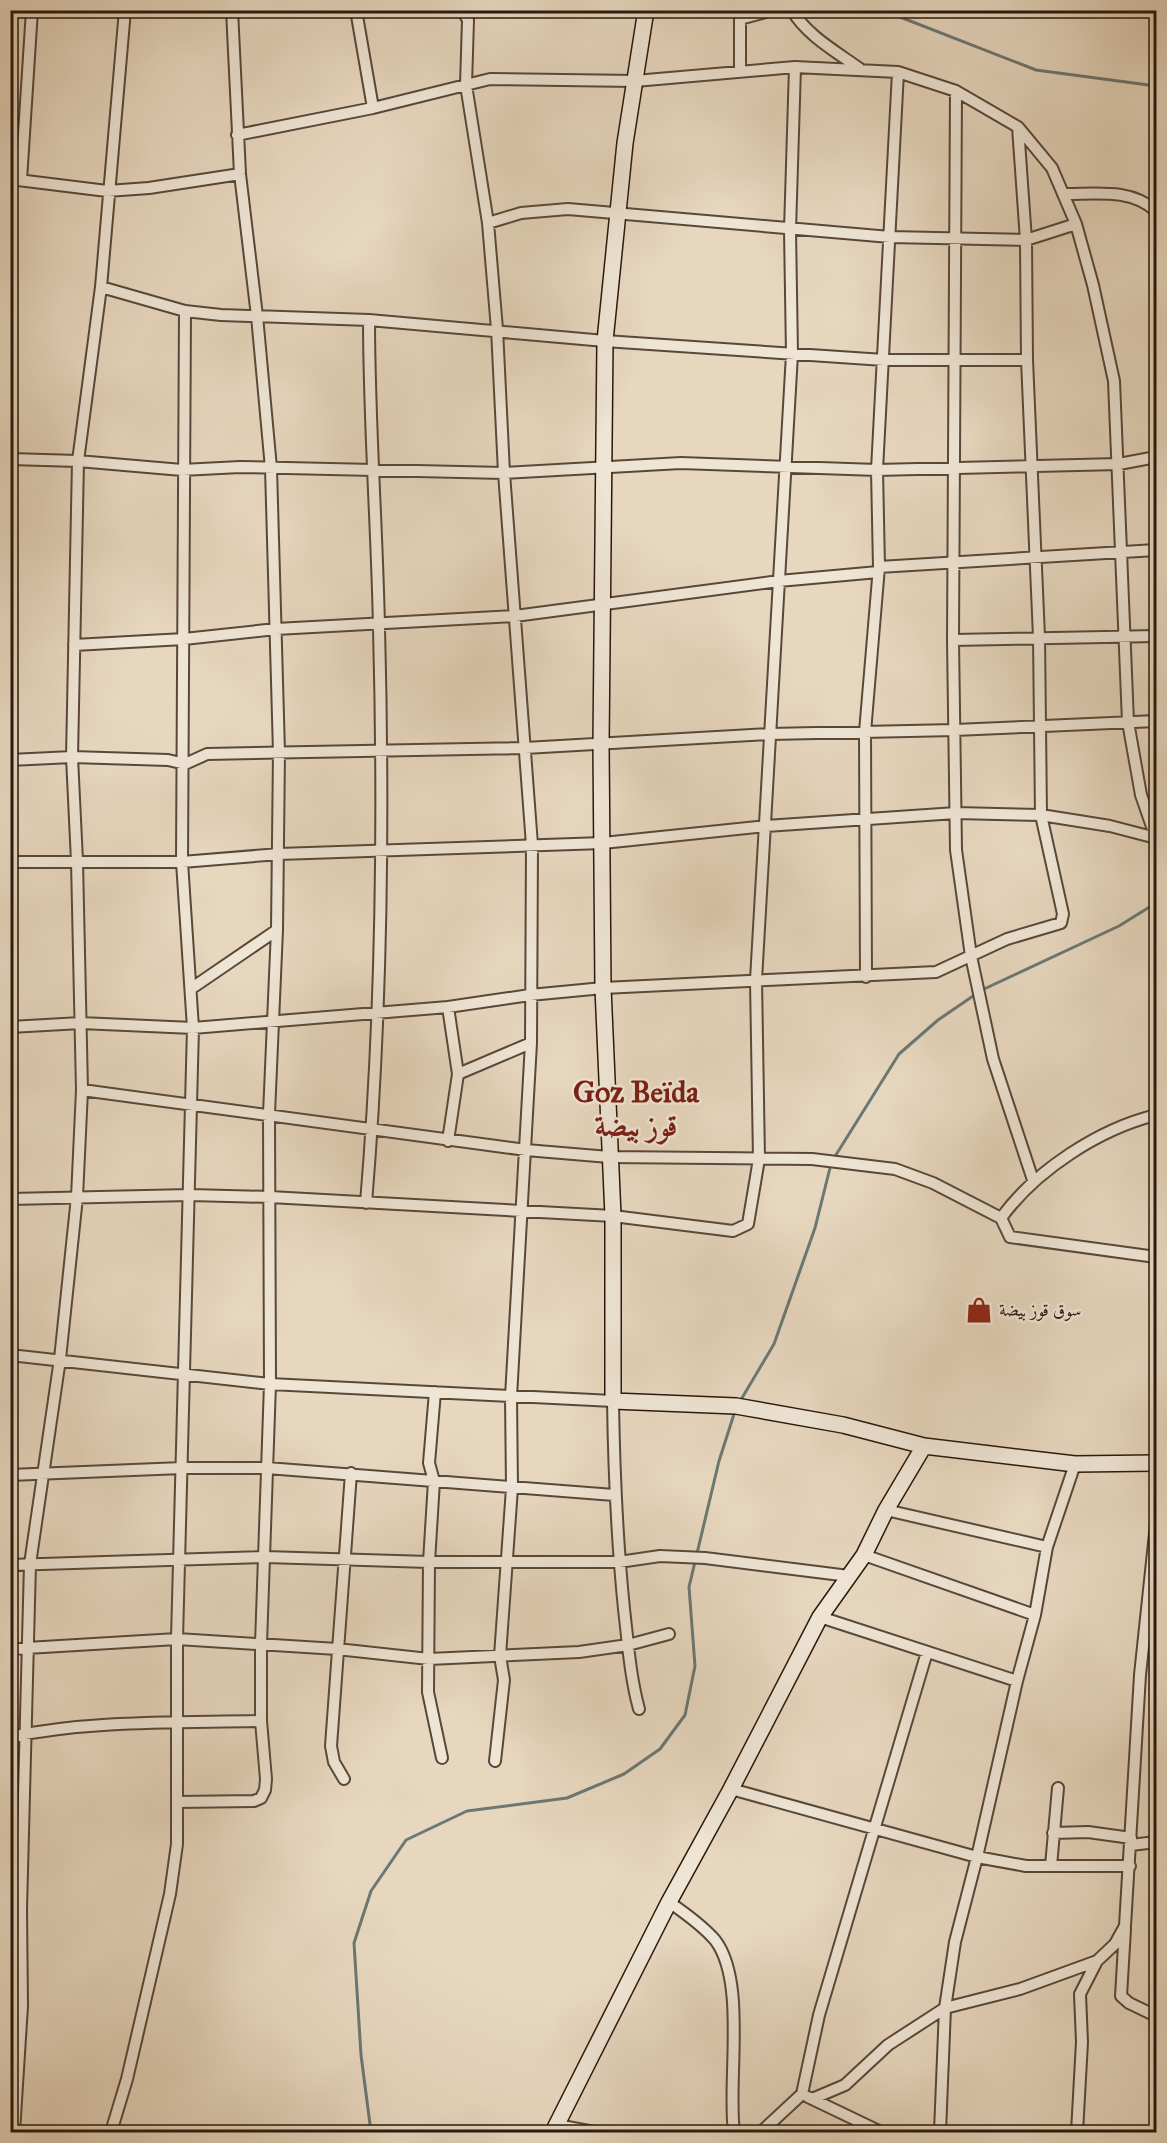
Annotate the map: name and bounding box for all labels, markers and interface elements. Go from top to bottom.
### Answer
district label: Goz Beïda قوز بيضة [573,1074,700,1145]
shop icon: سوق قوز بيضة [964,1295,994,1325]
place label: سوق قوز بيضة [999,1299,1082,1321]

